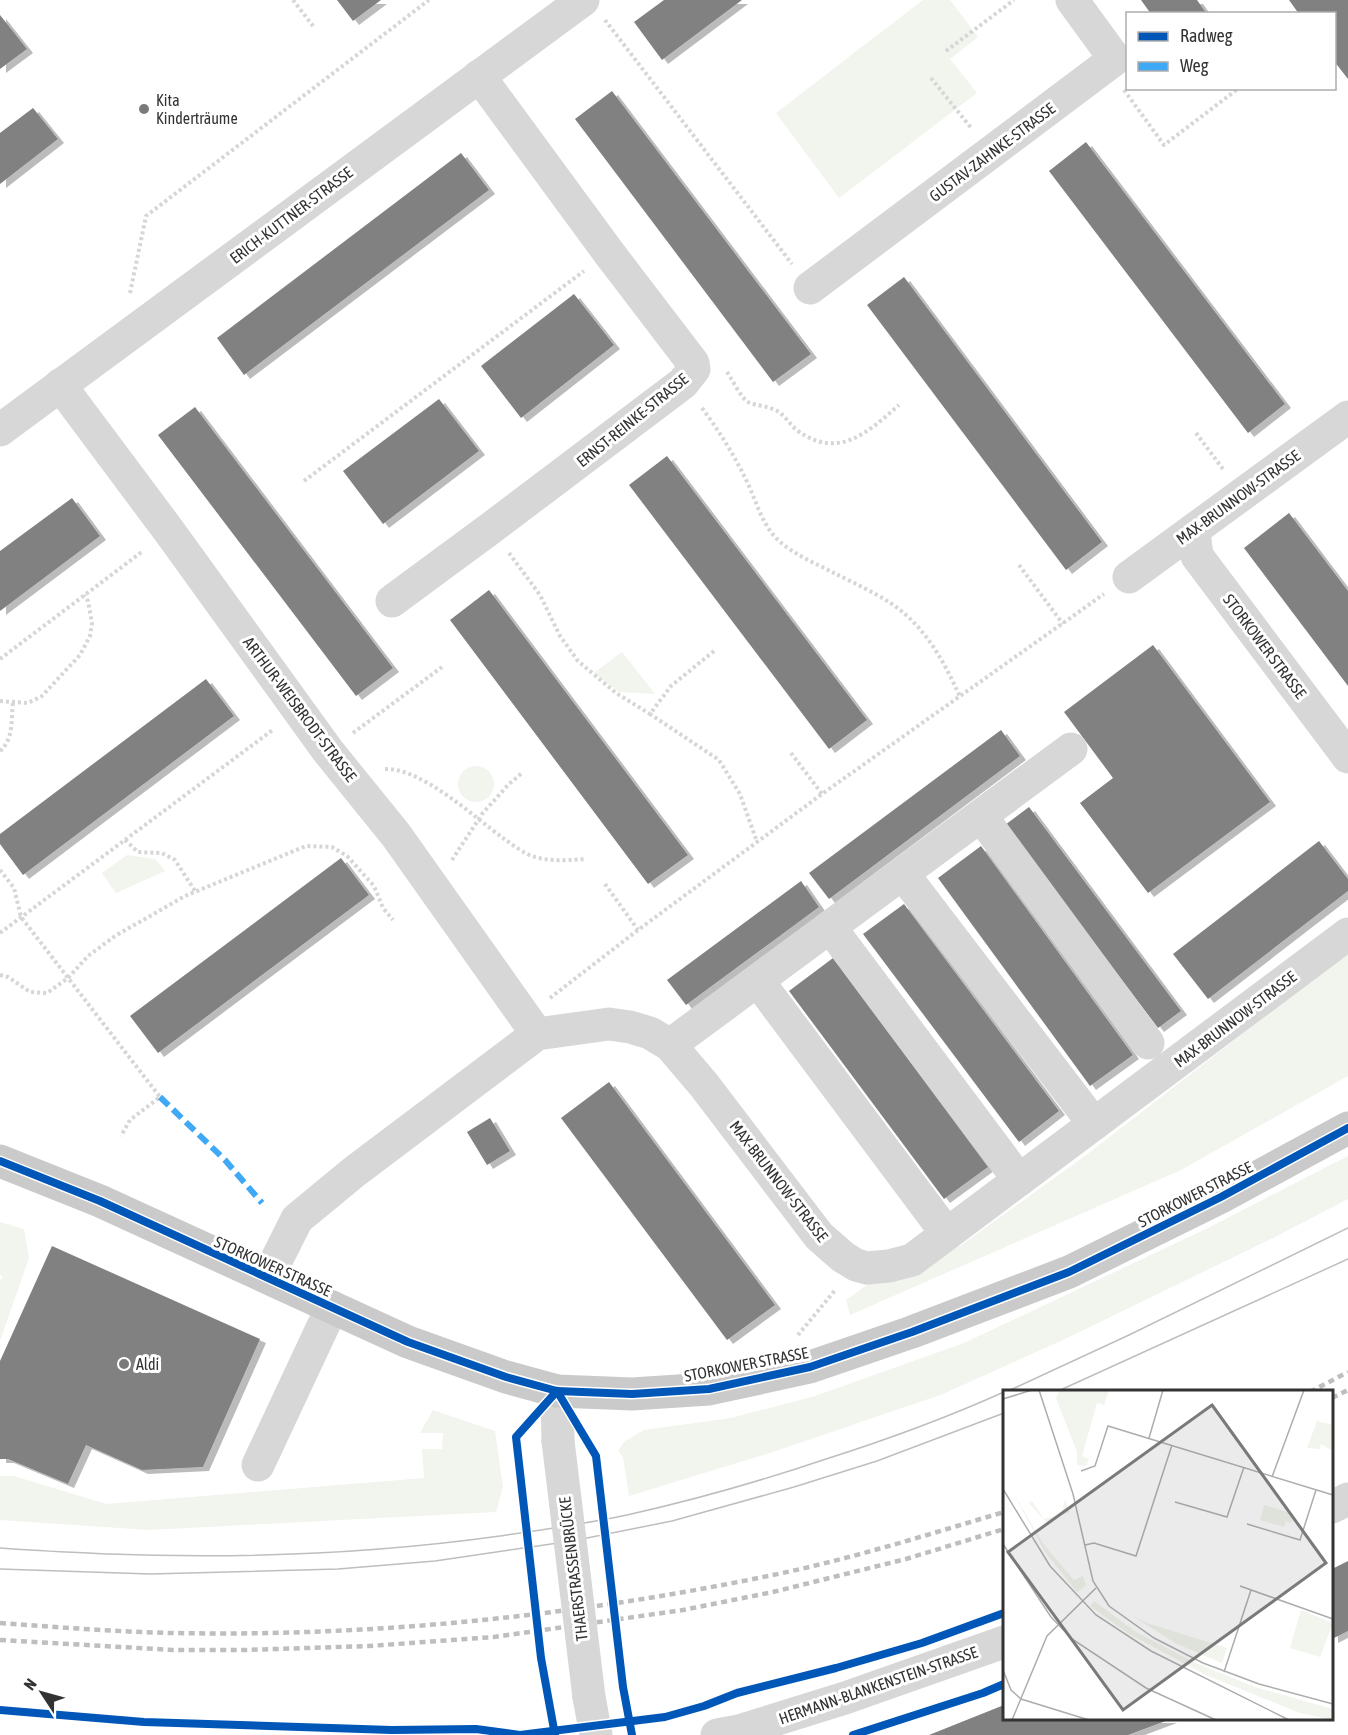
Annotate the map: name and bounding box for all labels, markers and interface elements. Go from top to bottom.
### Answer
legend [1126,12,1336,90]
text: Radweg [1180,25,1233,46]
text: Weg [1180,55,1209,76]
place label: Kita Kinderträume [156,91,238,127]
street label: GUSTAV-ZAHNKE-STRASSE [926,99,1058,205]
marker: Kita Kinderträume [137,102,151,116]
street label: ERICH-KUTTNER-STRASSE [226,163,356,267]
street label: ERNST-REINKE-STRASSE [573,369,691,470]
street label: MAX-BRUNNOW-STRASSE [1173,446,1303,548]
street label: STORKOWER STRASSE [1220,590,1310,702]
street label: ARTHUR-WEISBRODT-STRASSE [240,633,360,785]
street label: MAX-BRUNNOW-STRASSE [1170,967,1300,1071]
street label: MAX-BRUNNOW-STRASSE [726,1117,832,1245]
street label: STORKOWER STRASSE [1135,1157,1255,1231]
street label: STORKOWER STRASSE [212,1232,334,1300]
street label: STORKOWER STRASSE [683,1343,810,1385]
place label: Aldi [136,1355,159,1373]
marker: Aldi [117,1357,131,1371]
inset map [1003,1390,1333,1720]
street label: THAERSTRASSENBRÜCKE [555,1496,591,1642]
street label: HERMANN-BLANKENSTEIN-STRASSE [776,1642,980,1727]
north arrow [12,1663,72,1723]
text: N [20,1675,40,1693]

